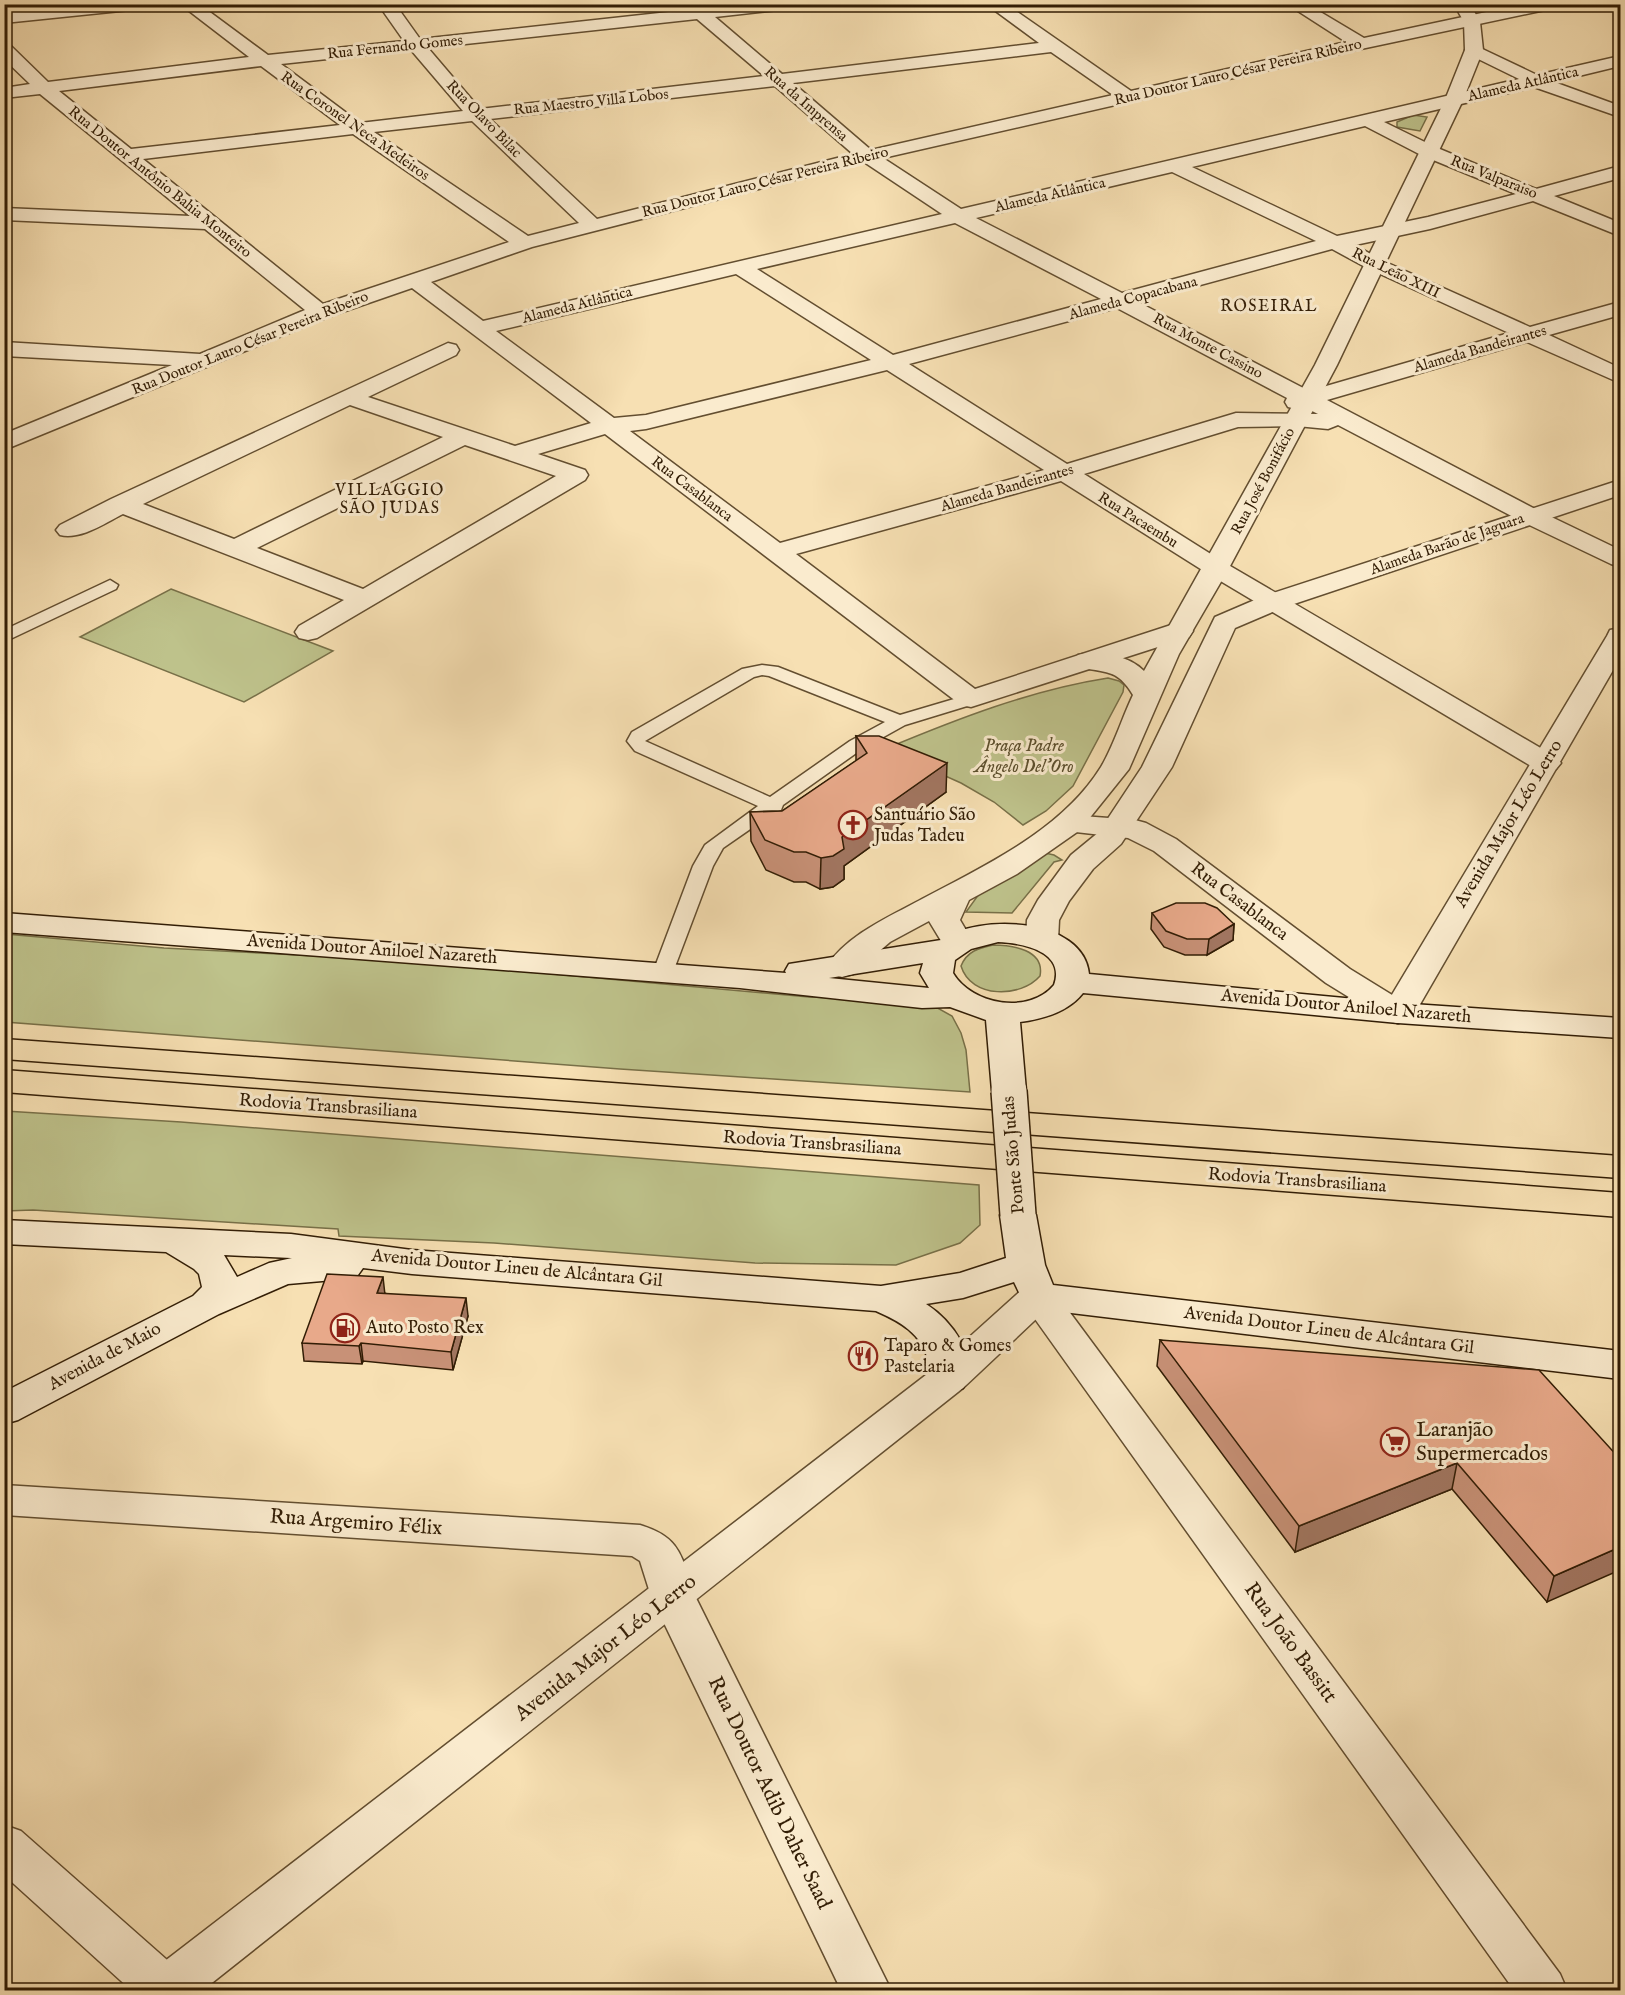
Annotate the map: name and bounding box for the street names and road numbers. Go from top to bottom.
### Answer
street label: Rua Fernando Gomes [326,30,464,64]
street label: Rua Doutor Lauro César Pereira Ribeiro [1112,34,1364,110]
street label: Rua da Imprensa [760,62,852,146]
street label: Alameda Atlântica [1465,62,1581,106]
street label: Rua Coronel Neca Medeiros [277,67,433,185]
street label: Rua Olavo Bilac [442,76,526,162]
street label: Rua Maestro Villa Lobos [513,84,669,120]
street label: Rua Doutor Antônio Bahia Monteiro [64,102,256,262]
street label: Rua Doutor Lauro César Pereira Ribeiro [640,142,890,222]
street label: Rua Valparaiso [1448,151,1540,203]
street label: Alameda Atlântica [992,173,1108,217]
street label: Rua Leão XIII [1349,243,1444,303]
street label: Alameda Copacabana [1066,272,1200,325]
street label: Alameda Atlântica [519,282,635,328]
street label: Rua Doutor Lauro César Pereira Ribeiro [129,287,371,399]
street label: Rua Monte Cassino [1150,309,1266,383]
street label: Alameda Bandeirantes [1410,321,1549,377]
street label: Rua José Bonifácio [1227,424,1299,538]
street label: Rua Casablanca [647,452,737,526]
street label: Alameda Bandeirantes [937,460,1076,516]
street label: Rua Pacaembu [1094,488,1182,552]
street label: Alameda Barão de Jaguara [1367,509,1527,580]
street label: Avenida Major Léo Lerro [1449,736,1568,913]
street label: Rua Casablanca [1185,858,1293,946]
street label: Avenida Doutor Aniloel Nazareth [245,930,498,970]
street label: Avenida Doutor Aniloel Nazareth [1219,985,1472,1029]
street label: Rodovia Transbrasiliana [238,1089,418,1125]
street label: Ponte São Judas [997,1095,1031,1215]
street label: Rodovia Transbrasiliana [722,1126,902,1162]
street label: Rodovia Transbrasiliana [1207,1163,1387,1199]
street label: Avenida Doutor Lineu de Alcântara Gil [369,1245,664,1293]
street label: Avenida Doutor Lineu de Alcântara Gil [1182,1302,1475,1360]
street label: Avenida de Maio [44,1317,166,1397]
street label: Rua Argemiro Félix [269,1503,443,1543]
street label: Avenida Major Léo Lerro [509,1569,702,1728]
street label: Rua João Bassitt [1237,1577,1343,1709]
street label: Rua Doutor Adib Daher Saad [701,1672,838,1915]

